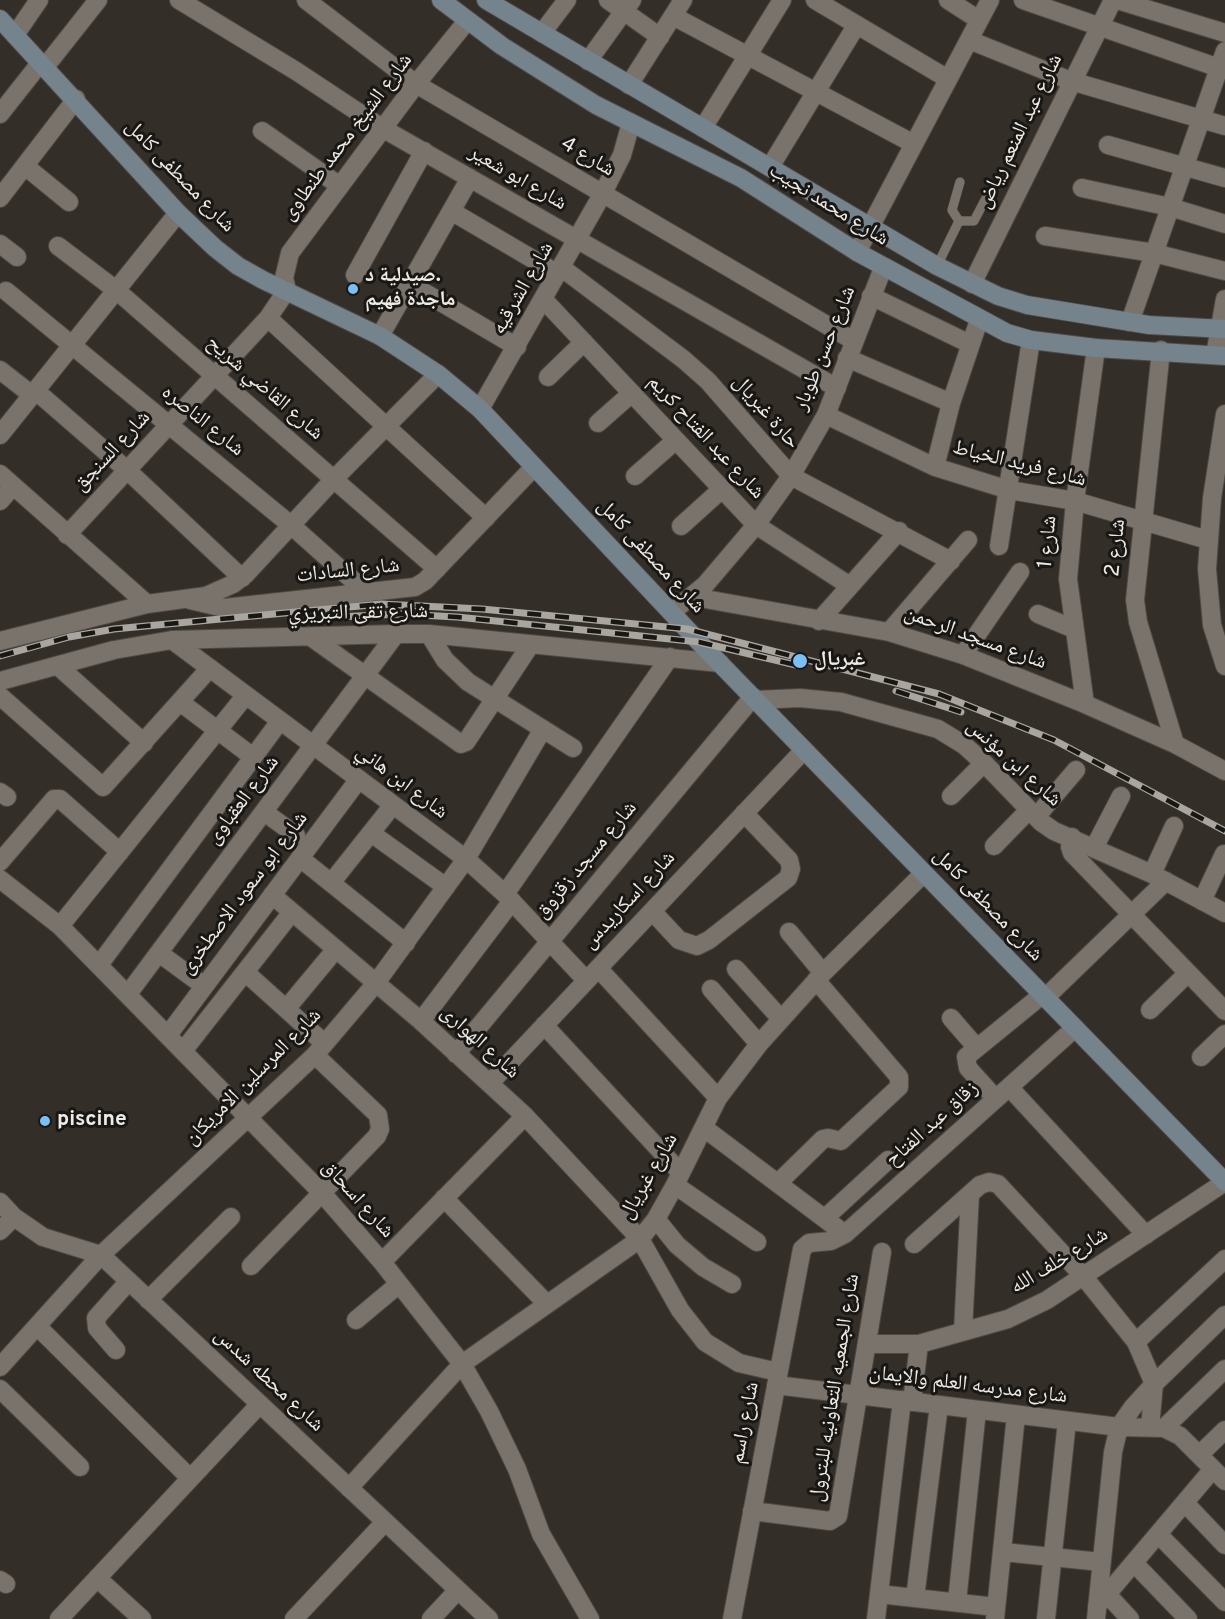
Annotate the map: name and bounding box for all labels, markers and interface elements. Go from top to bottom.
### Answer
street label: شارع الشيخ محمد طنطاوى [277,49,419,227]
street label: شارع عبد المنعم رياض [973,50,1069,214]
street label: شارع مصطفى كامل [119,115,239,239]
street label: شارع 4 [556,133,618,183]
street label: شارع ابو شعير [464,141,570,217]
street label: شارع محمد نجيب [763,159,893,253]
street label: شارع الشرقيه [487,238,561,340]
place label: صيدلية د. ماجدة فهيم [365,264,455,314]
marker: صيدلية د. ماجدة فهيم [346,282,360,296]
street label: شارع حسن طوبار [790,283,862,415]
street label: شارع القاضي شريح [200,331,328,447]
street label: شارع عبد الفتاح كريم [641,371,769,505]
street label: حارة غبريال [726,371,804,455]
street label: شارع الناصره [155,381,249,463]
street label: شارع السنجق [69,406,157,498]
street label: شارع فريد الخياط [950,436,1088,494]
street label: شارع مصطفى كامل [590,494,710,620]
street label: شارع 1 [1034,515,1064,569]
street label: شارع 2 [1101,518,1133,578]
street label: شارع السادات [295,554,401,590]
street label: شارع تقى التبريزي [288,600,428,628]
street label: شارع مسجد الرحمن [900,602,1050,676]
place label: غبريال [814,648,865,674]
marker: غبريال [791,652,809,670]
street label: شارع ابن مؤنس [960,715,1066,813]
street label: شارع ابن هاني [350,740,452,826]
street label: شارع العقباوى [202,751,286,851]
street label: شارع مسجد زقزوق [530,797,644,925]
street label: شارع ابو سعود الاصطخرى [176,808,314,980]
street label: شارع مصطفى كامل [927,844,1047,968]
street label: شارع اسكاريدس [578,847,682,955]
street label: شارع الهوارى [434,1001,524,1085]
street label: شارع المرسلين الامريكان [180,1004,328,1152]
street label: زقاق عبد الفتاح [881,1077,985,1173]
place label: piscine [57,1108,127,1134]
marker: piscine [38,1114,52,1128]
street label: شارع غبريال [615,1130,685,1224]
street label: شارع اسحاق [315,1156,399,1244]
street label: شارع خلف الله [1007,1223,1113,1301]
street label: شارع الجمعيه التعاونيه للبترول [806,1272,866,1504]
street label: شارع محطه شدس [208,1324,328,1438]
street label: شارع مدرسه العلم والايمان [868,1361,1068,1411]
street label: شارع راسم [726,1380,766,1466]

